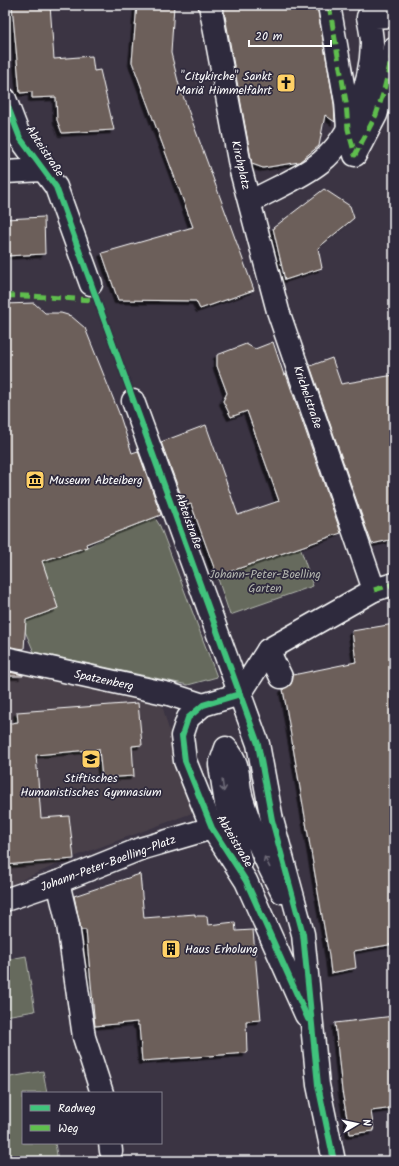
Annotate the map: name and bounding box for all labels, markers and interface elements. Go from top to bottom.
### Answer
scale bar [249,22,331,48]
text: 20 m [255,27,283,46]
place label: "Citykirche" Sankt Mariä Himmelfahrt [176,67,272,100]
church icon: "Citykirche" Sankt Mariä Himmelfahrt [275,72,297,94]
street label: Abteistraße [20,122,69,181]
street label: Kirchplatz [226,139,255,192]
street label: Krichelstraße [288,363,327,432]
museum icon: Museum Abteiberg [24,469,46,491]
place label: Museum Abteiberg [49,471,143,490]
street label: Abteistraße [170,491,208,552]
park label: Johann-Peter-Boelling Garten [209,565,321,598]
street label: Spatzenberg [72,665,136,696]
school or university icon: Stiftisches Humanistisches Gymnasium [80,748,102,770]
place label: Stiftisches Humanistisches Gymnasium [21,769,162,802]
one-way arrow [219,780,227,793]
street label: Abteistraße [211,811,258,872]
street label: Johann-Peter-Boelling-Platz [38,830,178,897]
one-way arrow [262,856,270,868]
building icon: Haus Erholung [160,938,182,960]
place label: Haus Erholung [185,940,258,959]
legend [22,1092,162,1144]
text: Radweg [58,1099,96,1118]
north arrow [337,1104,377,1144]
text: N [356,1118,375,1127]
text: Weg [58,1119,79,1138]

